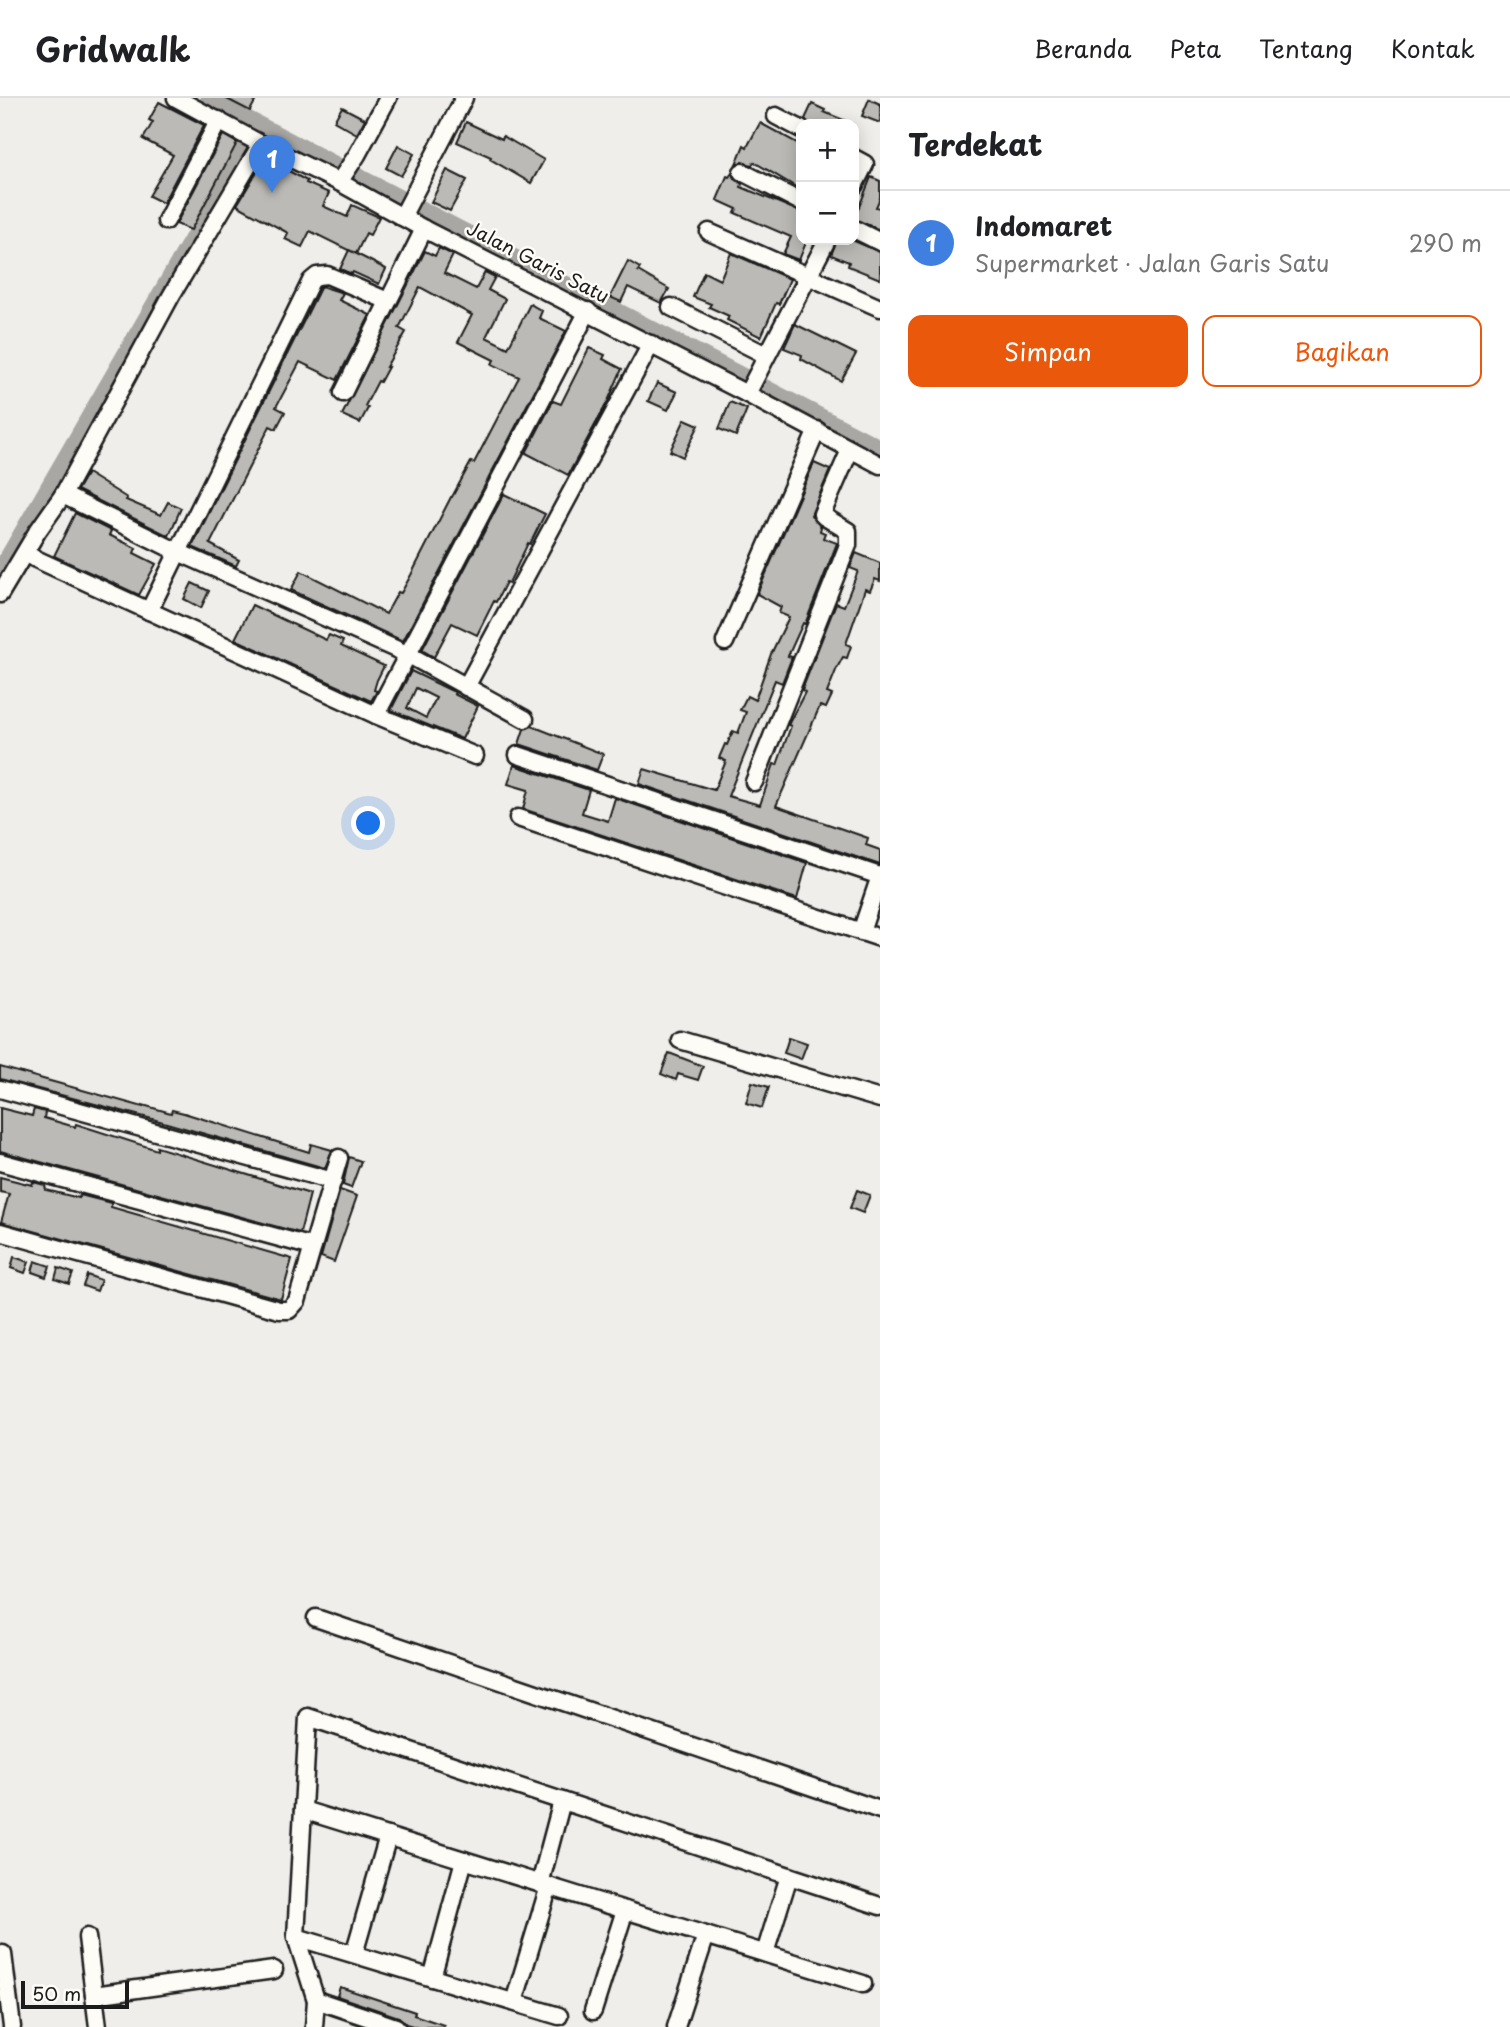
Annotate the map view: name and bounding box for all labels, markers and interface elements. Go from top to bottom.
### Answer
text: Gridwalk [35,23,191,73]
text: Beranda [1034,30,1131,66]
text: Peta [1169,30,1221,66]
text: Tentang [1259,30,1353,66]
text: Kontak [1391,30,1475,66]
map controls [796,119,859,245]
button: + [796,119,859,182]
text: Terdekat [908,121,1043,166]
pin: 1 [249,135,295,193]
button: − [796,182,859,245]
text: Indomaret [975,206,1112,245]
street label: Jalan Garis Satu [462,213,615,309]
text: 1 [926,225,937,260]
text: 290 m [1409,225,1482,260]
text: Supermarket · Jalan Garis Satu [975,245,1329,280]
button: Simpan [908,315,1188,387]
button: Bagikan [1202,315,1482,387]
your location [351,806,385,840]
scale bar [21,1978,130,2010]
text: 50 m [32,1979,81,2007]

